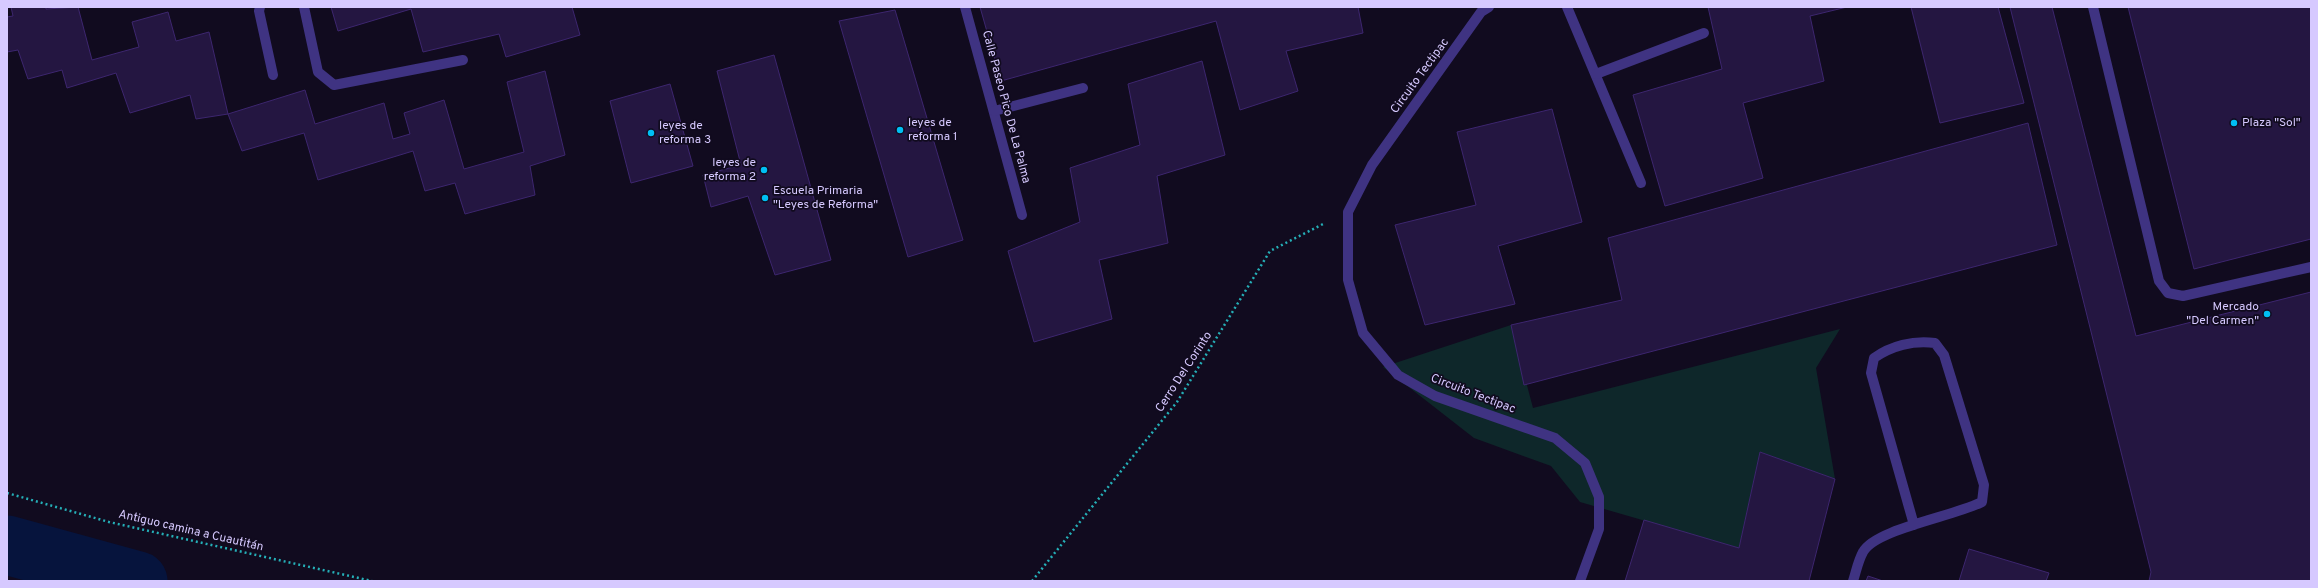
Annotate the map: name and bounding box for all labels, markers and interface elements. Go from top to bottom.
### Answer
street label: Calle Paseo Pico De La Palma [978,29,1034,185]
street label: Circuito Tectipac [1387,35,1453,117]
place label: leyes de reforma 1 [908,115,957,145]
place label: Plaza "Sol" [2242,115,2301,131]
place label: leyes de reforma 3 [659,118,711,148]
marker: Plaza "Sol" [2229,118,2239,128]
marker: leyes de reforma 1 [895,125,905,135]
marker: leyes de reforma 3 [646,128,656,138]
place label: leyes de reforma 2 [704,155,756,185]
marker: leyes de reforma 2 [759,165,769,175]
place label: Escuela Primaria "Leyes de Reforma" [773,183,878,213]
marker: Escuela Primaria "Leyes de Reforma" [760,193,770,203]
place label: Mercado "Del Carmen" [2186,299,2259,329]
marker: Mercado "Del Carmen" [2262,309,2272,319]
street label: Cerro Del Corinto [1152,328,1216,415]
street label: Circuito Tectipac [1428,370,1518,418]
street label: Antiguo camina a Cuautitán [117,507,265,555]

